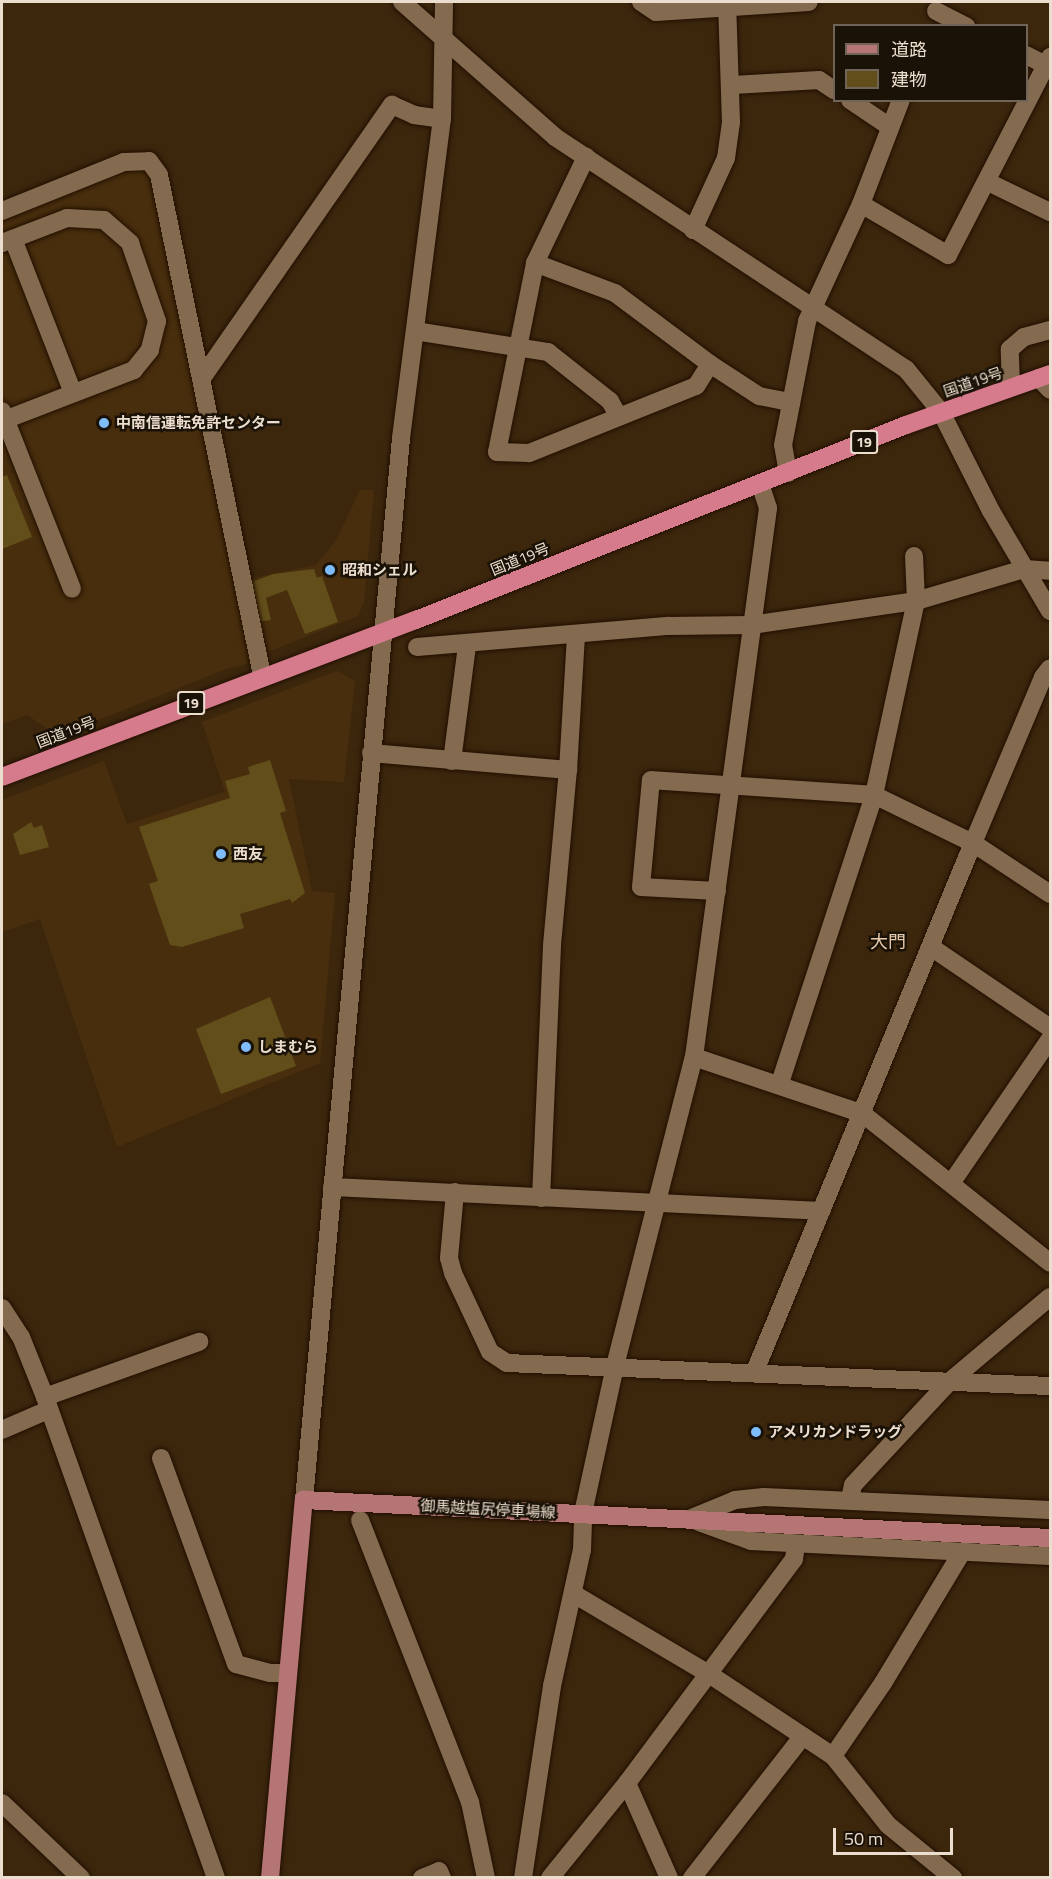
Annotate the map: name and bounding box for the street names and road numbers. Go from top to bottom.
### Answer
street label: 国道19号 [941,363,1005,401]
road number: 19 [849,431,879,453]
street label: 国道19号 [488,539,552,579]
road number: 19 [176,692,206,714]
street label: 国道19号 [34,713,98,751]
street label: 御馬越塩尻停車場線 [420,1496,556,1522]

